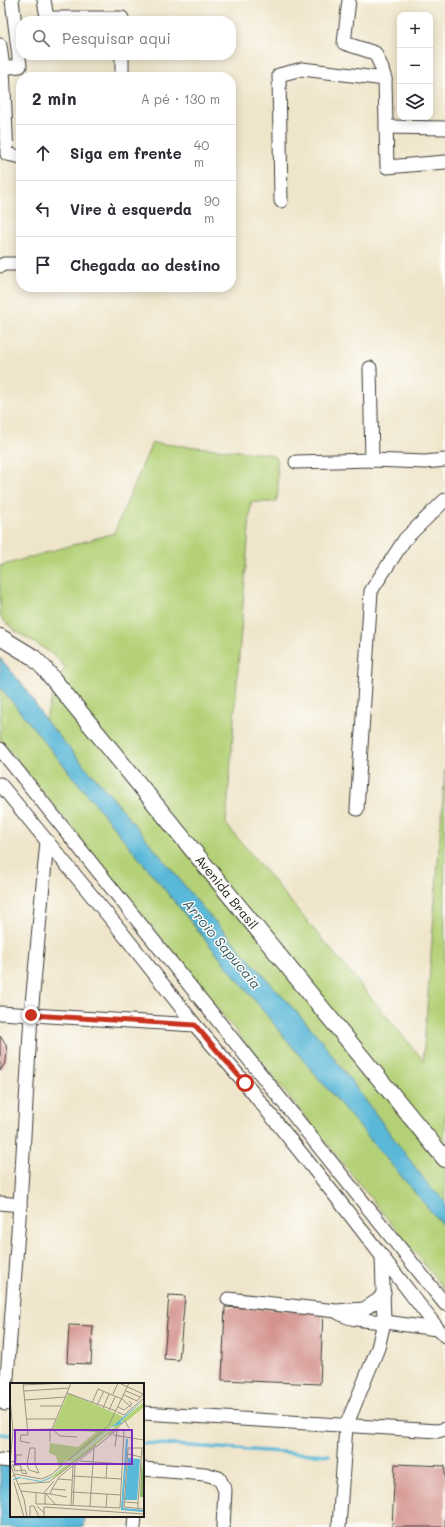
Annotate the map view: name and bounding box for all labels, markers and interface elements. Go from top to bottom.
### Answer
map controls [397,12,433,120]
button: + [397,12,433,48]
search box [16,16,236,60]
icon: search [30,27,52,49]
text: Pesquisar aqui [62,28,171,48]
button: − [397,48,433,84]
button: layers [397,84,433,120]
text: 2 min [32,87,77,109]
text: A pé · 130 m [141,90,220,107]
text: 40 m [194,136,209,170]
icon: ahead [32,142,54,164]
text: Siga em frente [70,143,182,163]
text: 90 m [204,192,220,226]
icon: left [32,198,54,220]
text: Vire à esquerda [70,199,192,219]
icon: arrive [32,254,54,276]
text: Chegada ao destino [70,255,220,275]
street label: Avenida Brasil [192,851,262,932]
water label: Arroio Sapucaia [179,895,266,993]
route end [22,1006,40,1024]
route start [236,1074,254,1092]
inset map [10,1383,144,1517]

